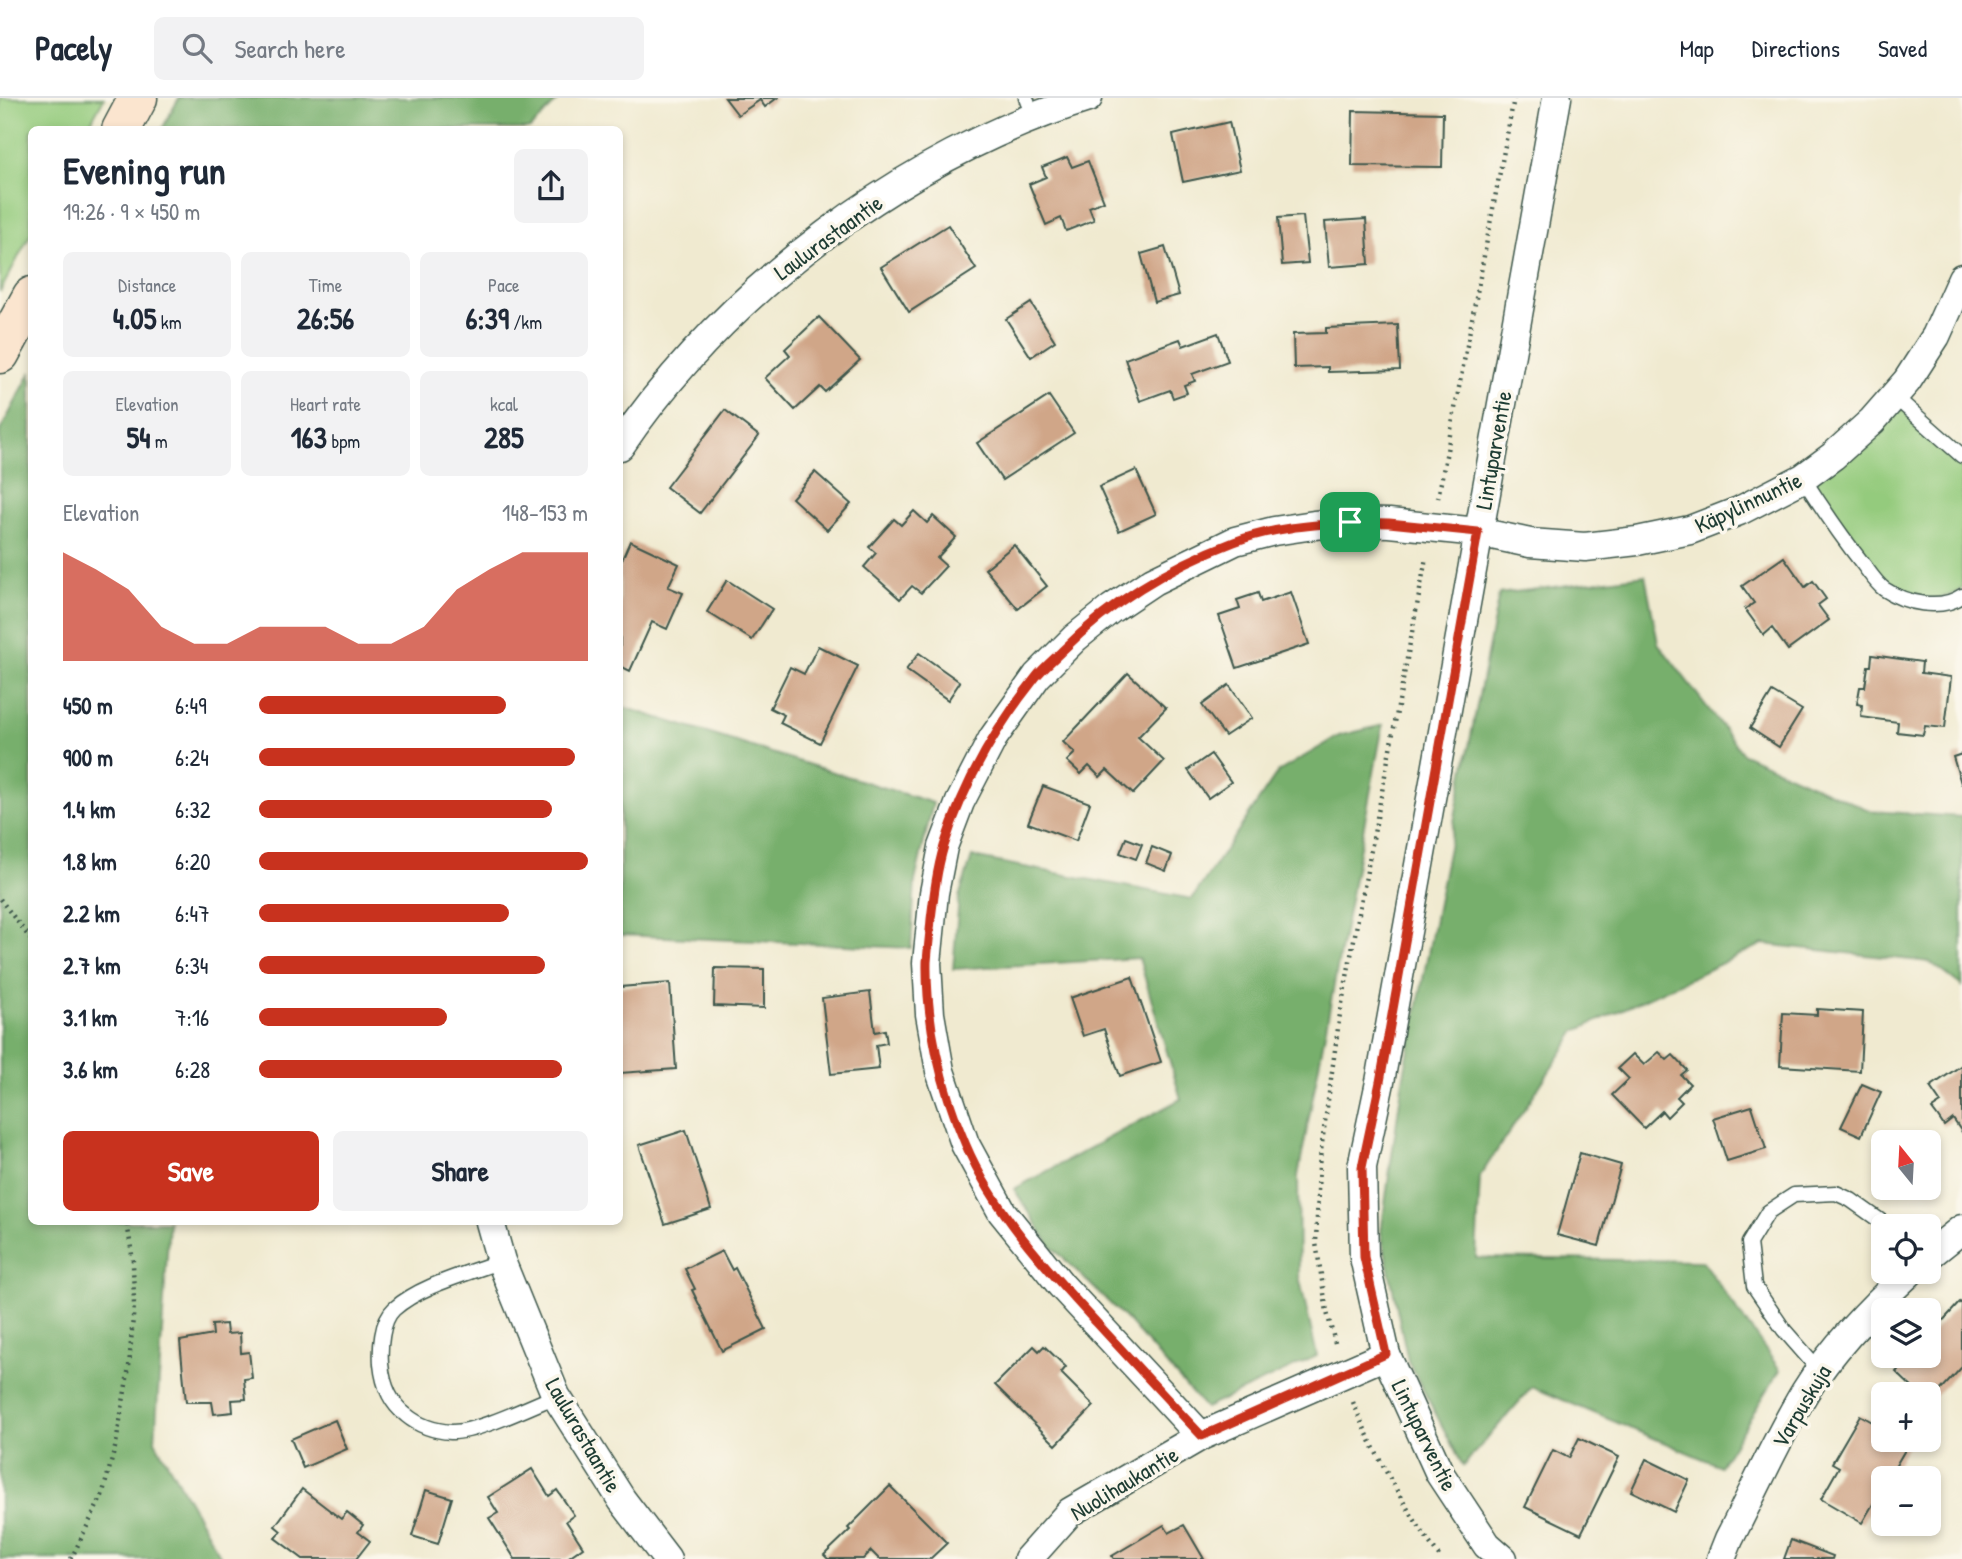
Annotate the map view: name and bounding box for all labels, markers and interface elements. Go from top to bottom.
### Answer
search box [154,17,644,80]
text: Pacely [35,26,112,70]
icon: search [178,29,216,67]
text: Search here [234,31,346,66]
text: Map [1680,32,1714,64]
text: Directions [1752,32,1840,64]
text: Saved [1878,32,1927,64]
text: Evening run [63,144,226,196]
button: share [514,149,588,223]
street label: Laulurastaantie [767,187,889,287]
text: 19:26 · 9 × 450 m [63,196,200,227]
text: Distance [118,272,176,298]
text: Time [309,272,342,298]
text: Pace [488,272,520,298]
text: 4.05 [113,298,156,338]
text: 26:56 [297,298,354,338]
text: 6:39 [466,298,509,338]
text: km [156,309,182,335]
text: /km [509,309,542,335]
street label: Lintuparventie [1467,388,1519,512]
text: Elevation [116,391,179,417]
text: Heart rate [290,391,361,417]
text: kcal [490,391,518,417]
text: 54 [127,417,150,457]
text: 163 [291,417,327,457]
text: 285 [484,417,524,457]
text: m [150,428,168,454]
text: bpm [327,428,360,454]
street label: Käpylinnuntie [1690,464,1806,540]
pin [1320,492,1380,552]
text: Elevation [63,497,139,528]
text: 148–153 m [502,497,588,528]
icon: arrive [1331,503,1369,541]
text: 450 m [63,690,113,721]
text: 6:49 [175,690,207,721]
text: 900 m [63,742,113,773]
text: 6:24 [175,742,209,773]
text: 1.4 km [63,794,115,825]
text: 6:32 [175,794,211,825]
text: 1.8 km [63,846,117,877]
text: 6:20 [175,846,211,877]
text: 2.2 km [63,898,120,929]
text: 6:47 [175,898,210,929]
text: 2.7 km [63,950,121,981]
text: 6:34 [175,950,208,981]
text: 3.1 km [63,1002,117,1033]
text: 7:16 [175,1002,209,1033]
text: 3.6 km [63,1054,118,1085]
text: 6:28 [175,1054,210,1085]
north arrow [1871,1130,1941,1200]
map controls [1871,1130,1941,1536]
button: Save [63,1131,319,1211]
button: Share [333,1131,588,1211]
button: locate [1871,1214,1941,1284]
button: layers [1871,1298,1941,1368]
street label: Varpuskuja [1764,1359,1838,1453]
street label: Laulurastaantie [539,1372,629,1498]
street label: Lintuparventie [1385,1374,1465,1496]
button: + [1871,1382,1941,1452]
street label: Nuolihaukantie [1064,1439,1184,1527]
button: − [1871,1466,1941,1536]

